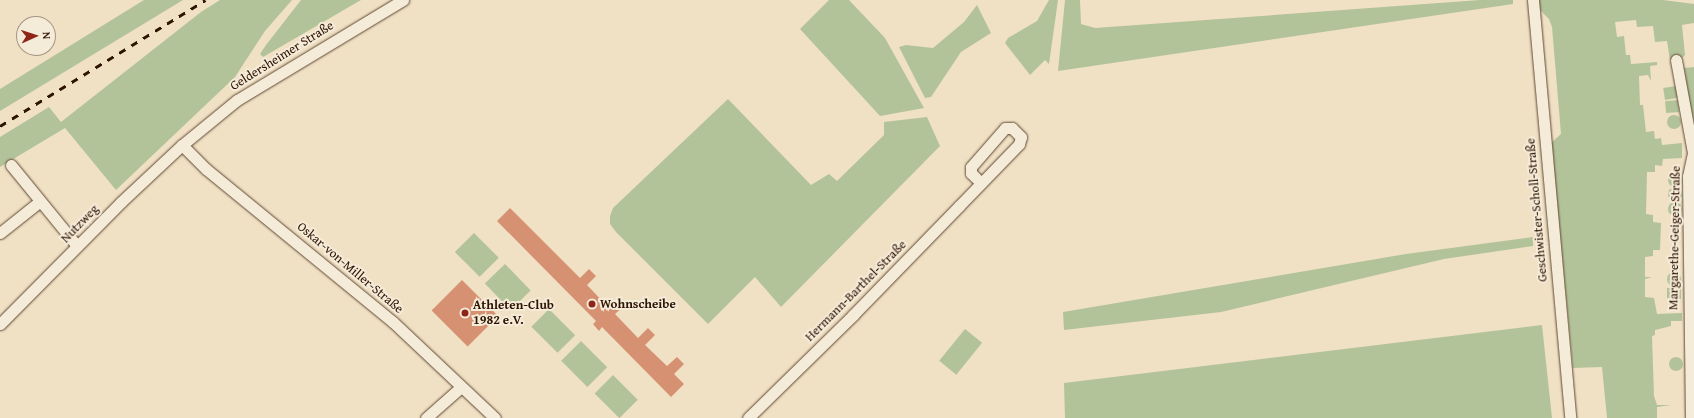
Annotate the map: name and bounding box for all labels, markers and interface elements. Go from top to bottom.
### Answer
north arrow [16,16,56,56]
street label: Geldersheimer Straße [227,18,337,94]
text: N [39,31,55,40]
street label: Geschwister-Scholl-Straße [1523,138,1551,282]
street label: Margarethe-Geiger-Straße [1666,166,1684,310]
street label: Nutzweg [58,202,102,246]
street label: Oskar-von-Miller-Straße [294,219,406,317]
street label: Hermann-Barthel-Straße [802,237,910,345]
place label: Wohnscheibe [600,296,676,312]
place label: Athleten-Club 1982 e.V. [473,298,554,329]
marker: Wohnscheibe [587,299,597,309]
marker: Athleten-Club 1982 e.V. [460,308,470,318]

